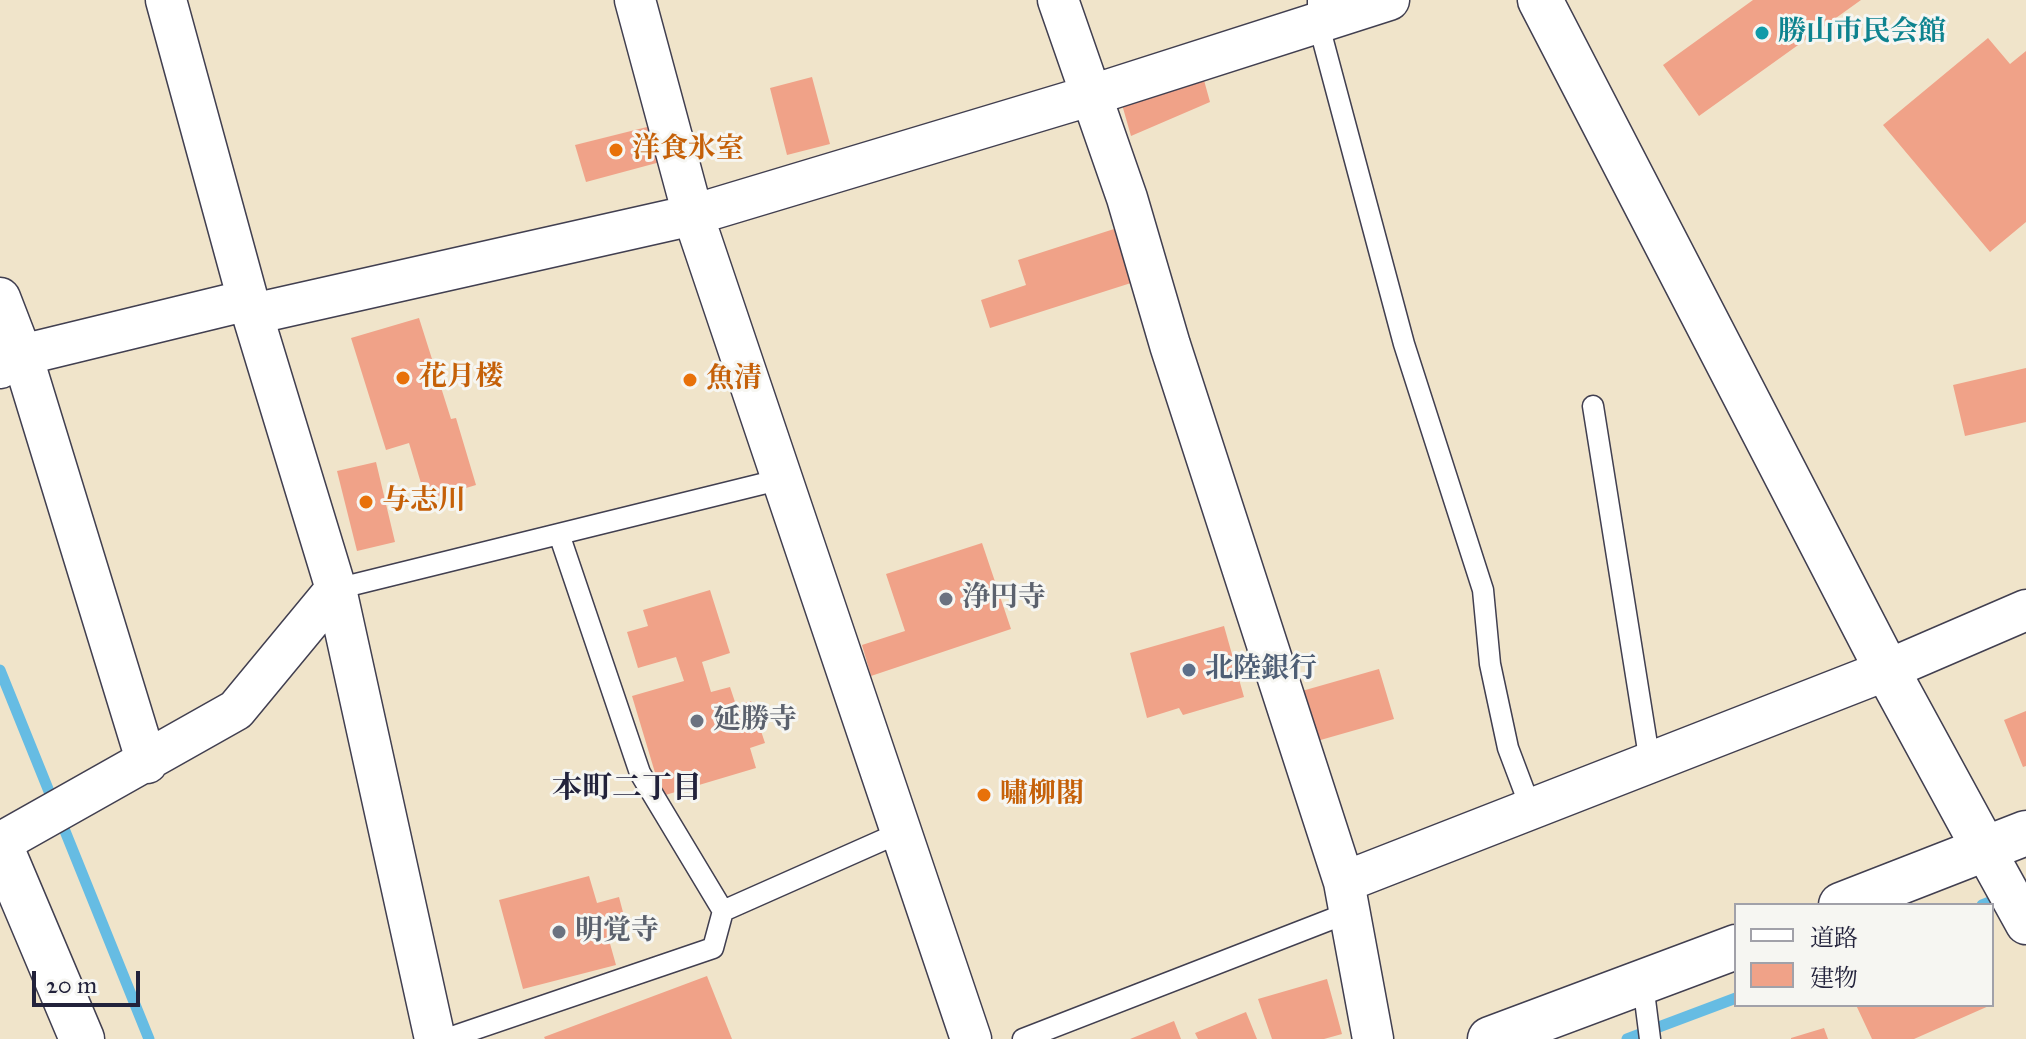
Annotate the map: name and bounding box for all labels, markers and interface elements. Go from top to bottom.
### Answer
place label: 勝山市民会館 [1778,16,1946,50]
marker: 勝山市民会館 [1753,24,1771,42]
place label: 洋食氷室 [632,133,744,167]
marker: 洋食氷室 [607,141,625,159]
place label: 花月楼 [419,361,503,395]
place label: 魚清 [706,363,762,397]
marker: 花月楼 [394,369,412,387]
marker: 魚清 [681,371,699,389]
place label: 与志川 [382,485,466,519]
marker: 与志川 [357,493,375,511]
place label: 浄円寺 [962,582,1046,616]
marker: 浄円寺 [937,590,955,608]
place label: 北陸銀行 [1205,653,1317,687]
marker: 北陸銀行 [1180,661,1198,679]
place label: 延勝寺 [713,704,797,738]
marker: 延勝寺 [688,712,706,730]
district label: 本町二丁目 [552,772,702,808]
place label: 嘯柳閣 [1000,778,1084,812]
marker: 嘯柳閣 [975,786,993,804]
legend [1734,903,1994,1007]
place label: 明覚寺 [575,915,659,949]
marker: 明覚寺 [550,923,568,941]
text: 道路 [1810,923,1858,953]
scale bar [36,955,144,1005]
text: 建物 [1810,963,1858,993]
text: 20 m [46,970,97,1000]

